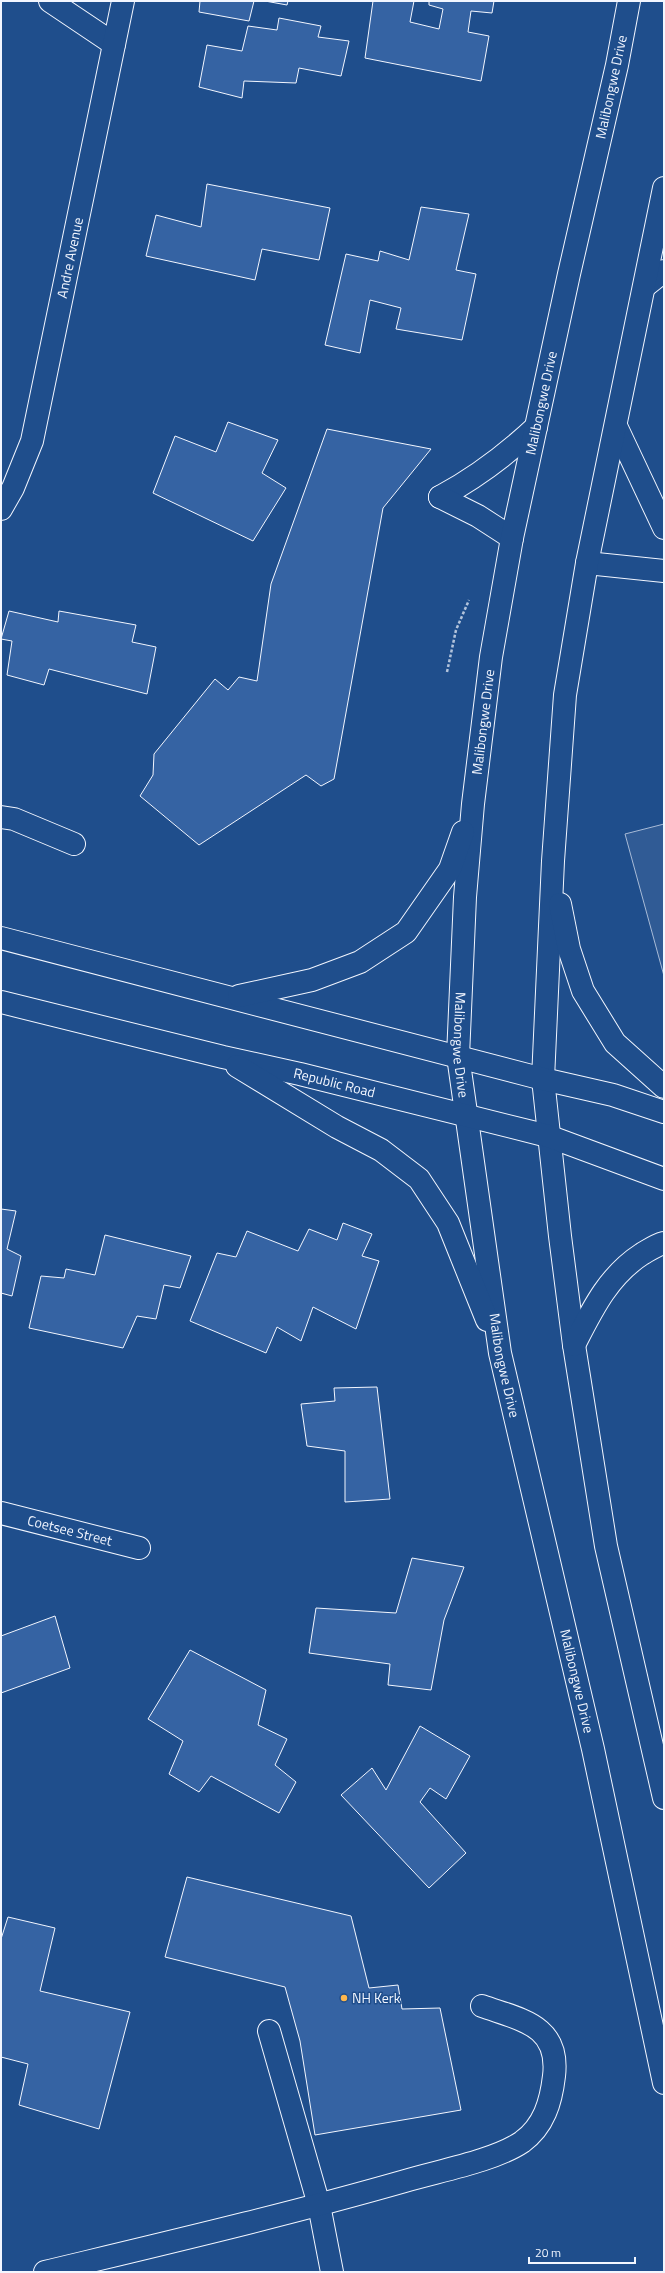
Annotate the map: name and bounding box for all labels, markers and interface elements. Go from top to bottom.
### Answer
street label: Malibongwe Drive [589,33,632,141]
street label: Andre Avenue [51,215,88,300]
street label: Malibongwe Drive [519,349,562,457]
street label: Malibongwe Drive [466,668,499,776]
street label: Malibongwe Drive [448,992,475,1099]
street label: Republic Road [292,1062,378,1102]
street label: Malibongwe Drive [484,1312,526,1420]
street label: Coetsee Street [25,1509,115,1551]
street label: Malibongwe Drive [555,1627,600,1735]
place label: NH Kerk [352,1987,401,2008]
marker: NH Kerk [339,1993,349,2003]
scale bar [529,2239,635,2265]
text: 20 m [535,2243,561,2262]

